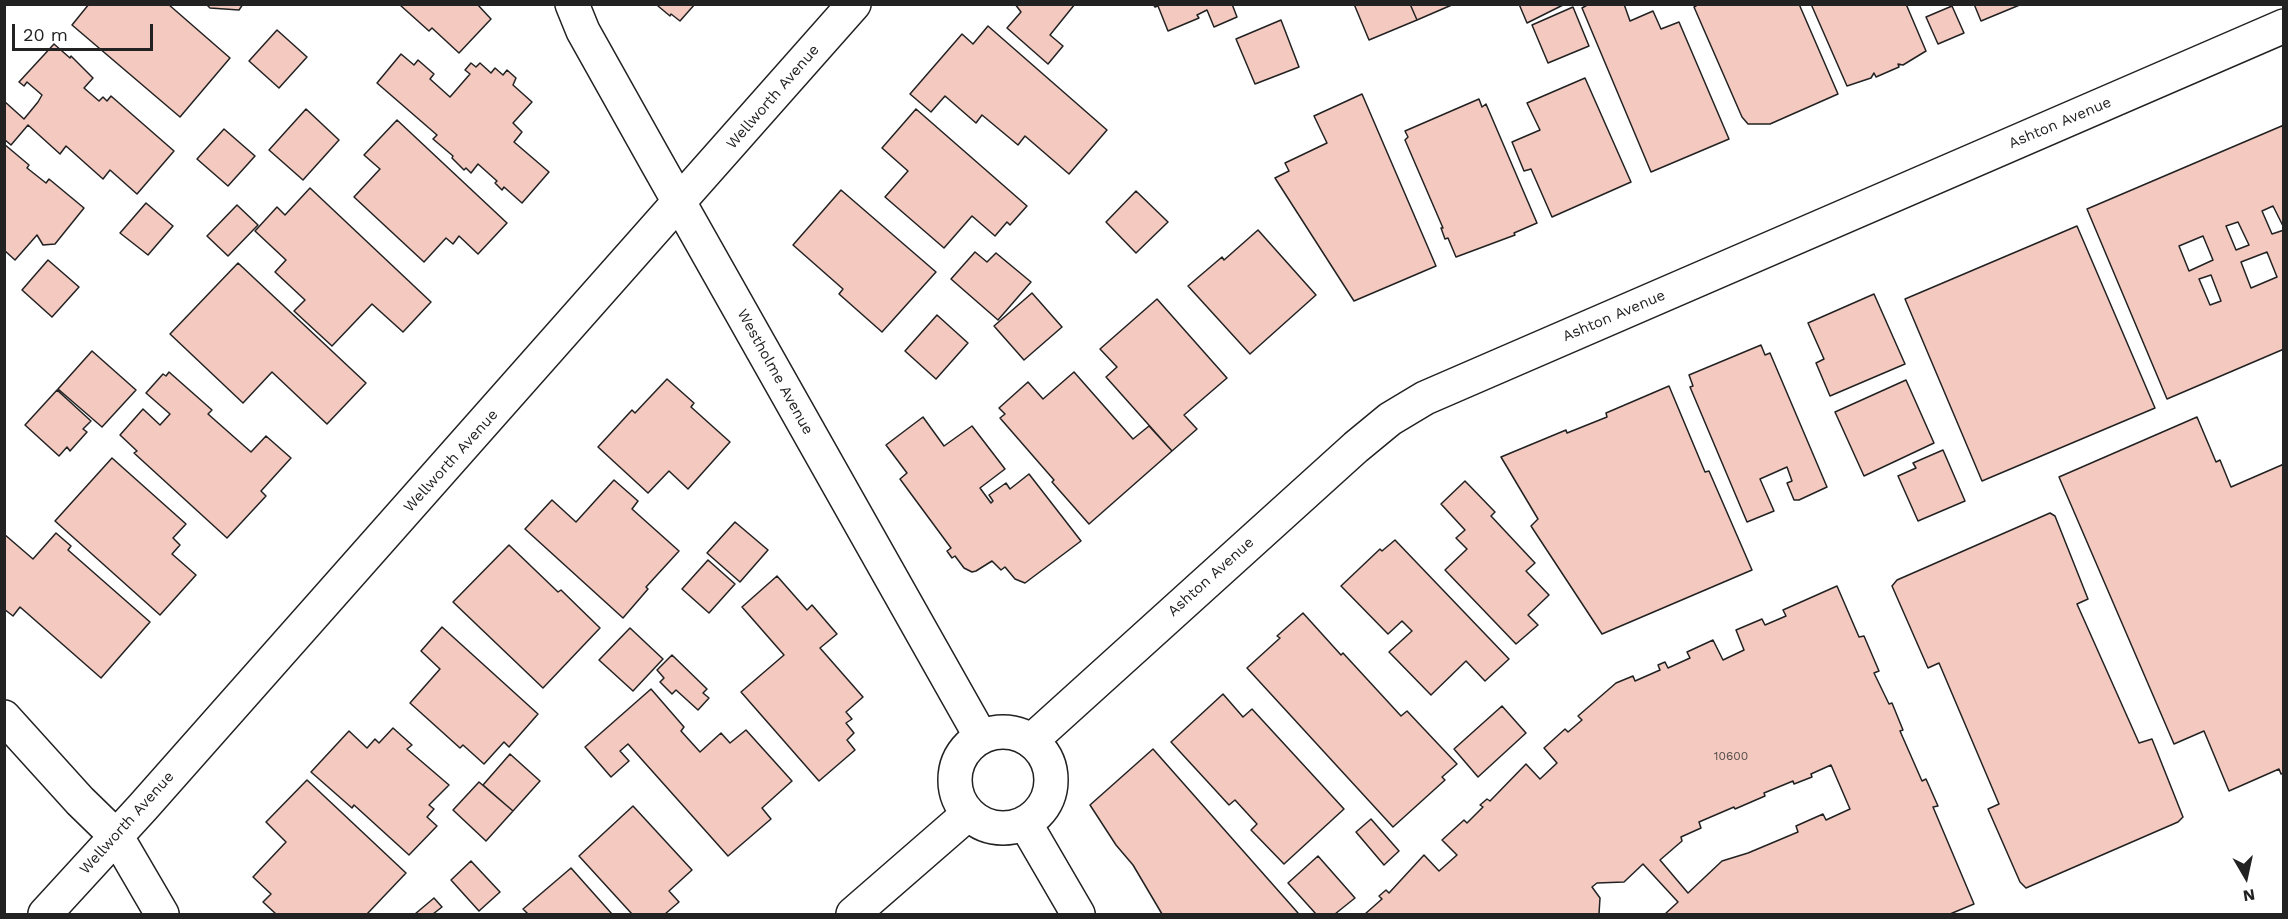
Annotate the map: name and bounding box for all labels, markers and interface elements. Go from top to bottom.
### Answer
scale bar [15,12,156,50]
text: 20 m [23,24,68,45]
street label: Wellworth Avenue [723,41,823,153]
street label: Ashton Avenue [2006,93,2114,153]
street label: Ashton Avenue [1560,286,1668,346]
street label: Westholme Avenue [733,306,817,438]
street label: Wellworth Avenue [400,406,502,516]
street label: Ashton Avenue [1164,534,1258,620]
house number: 10600 [1714,749,1748,763]
street label: Wellworth Avenue [76,768,178,878]
north arrow [2216,847,2276,907]
text: N [2242,885,2256,906]

